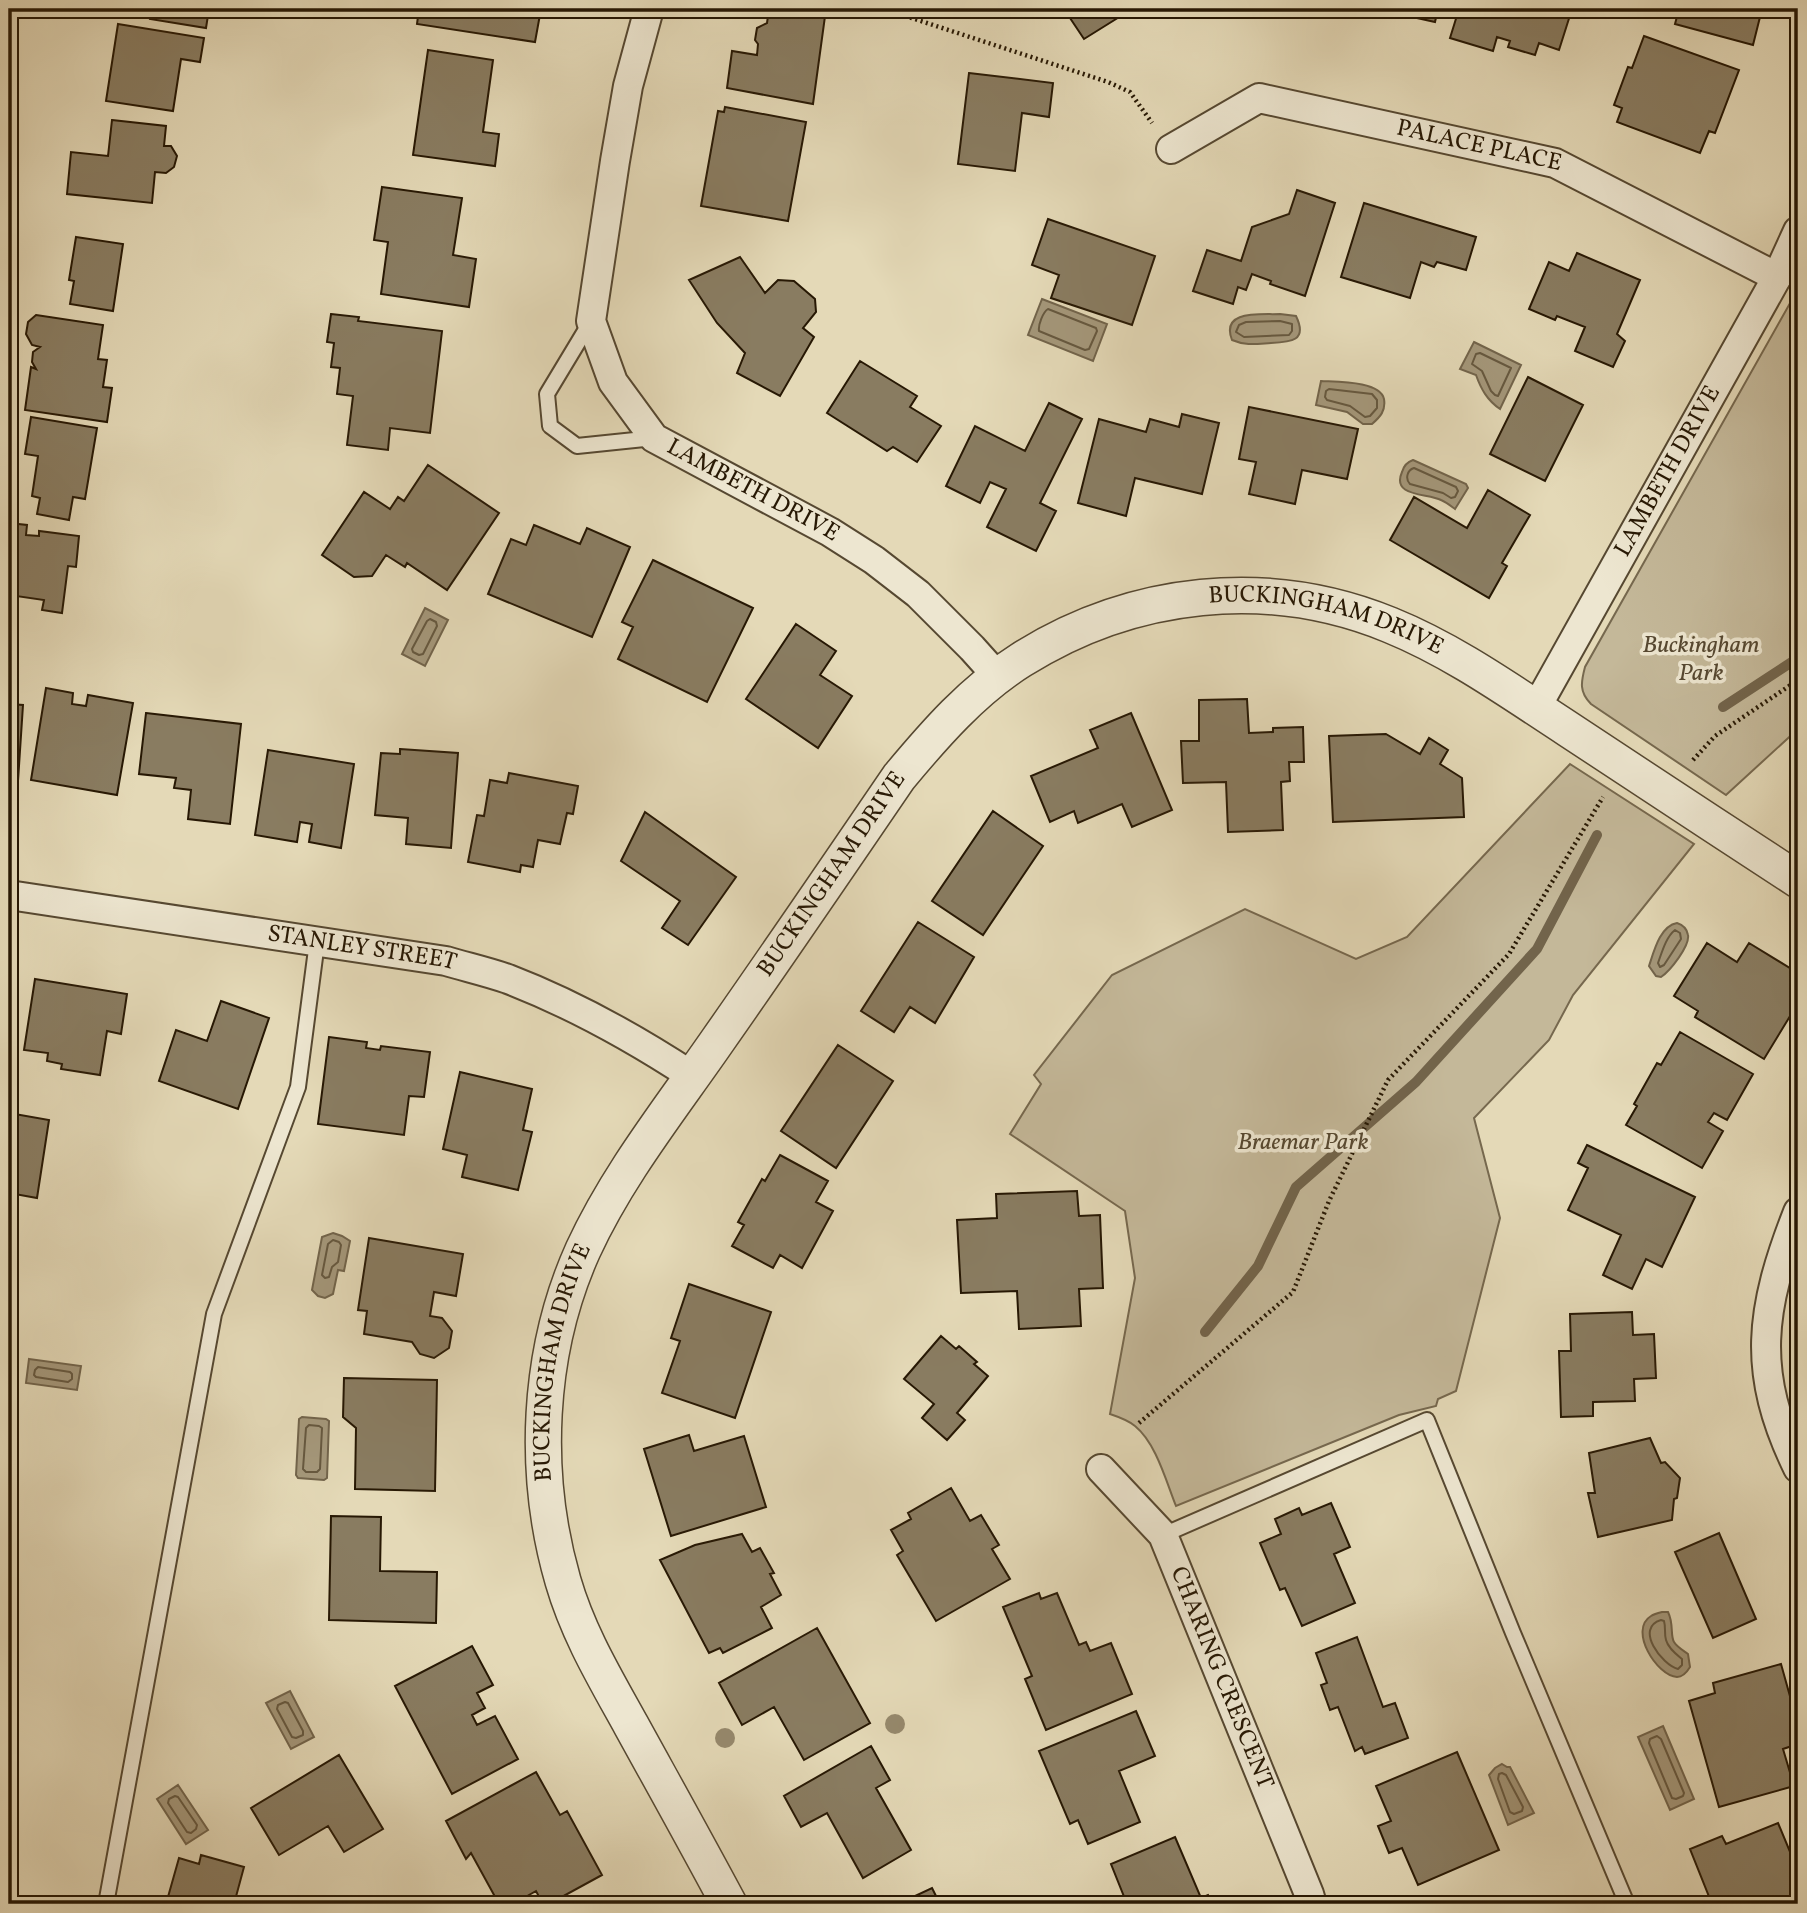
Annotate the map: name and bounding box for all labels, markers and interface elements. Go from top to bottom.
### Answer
street label: PALACE PLACE [1393,112,1565,181]
street label: LAMBETH DRIVE [1607,380,1730,563]
street label: LAMBETH DRIVE [660,431,846,551]
street label: BUCKINGHAM DRIVE [1207,578,1449,665]
park label: Buckingham Park [1643,629,1760,691]
street label: BUCKINGHAM DRIVE [750,765,915,984]
street label: STANLEY STREET [265,917,461,980]
park label: Braemar Park [1237,1126,1369,1160]
street label: BUCKINGHAM DRIVE [526,1238,601,1483]
street label: CHARING CRESCENT [1161,1562,1282,1794]

